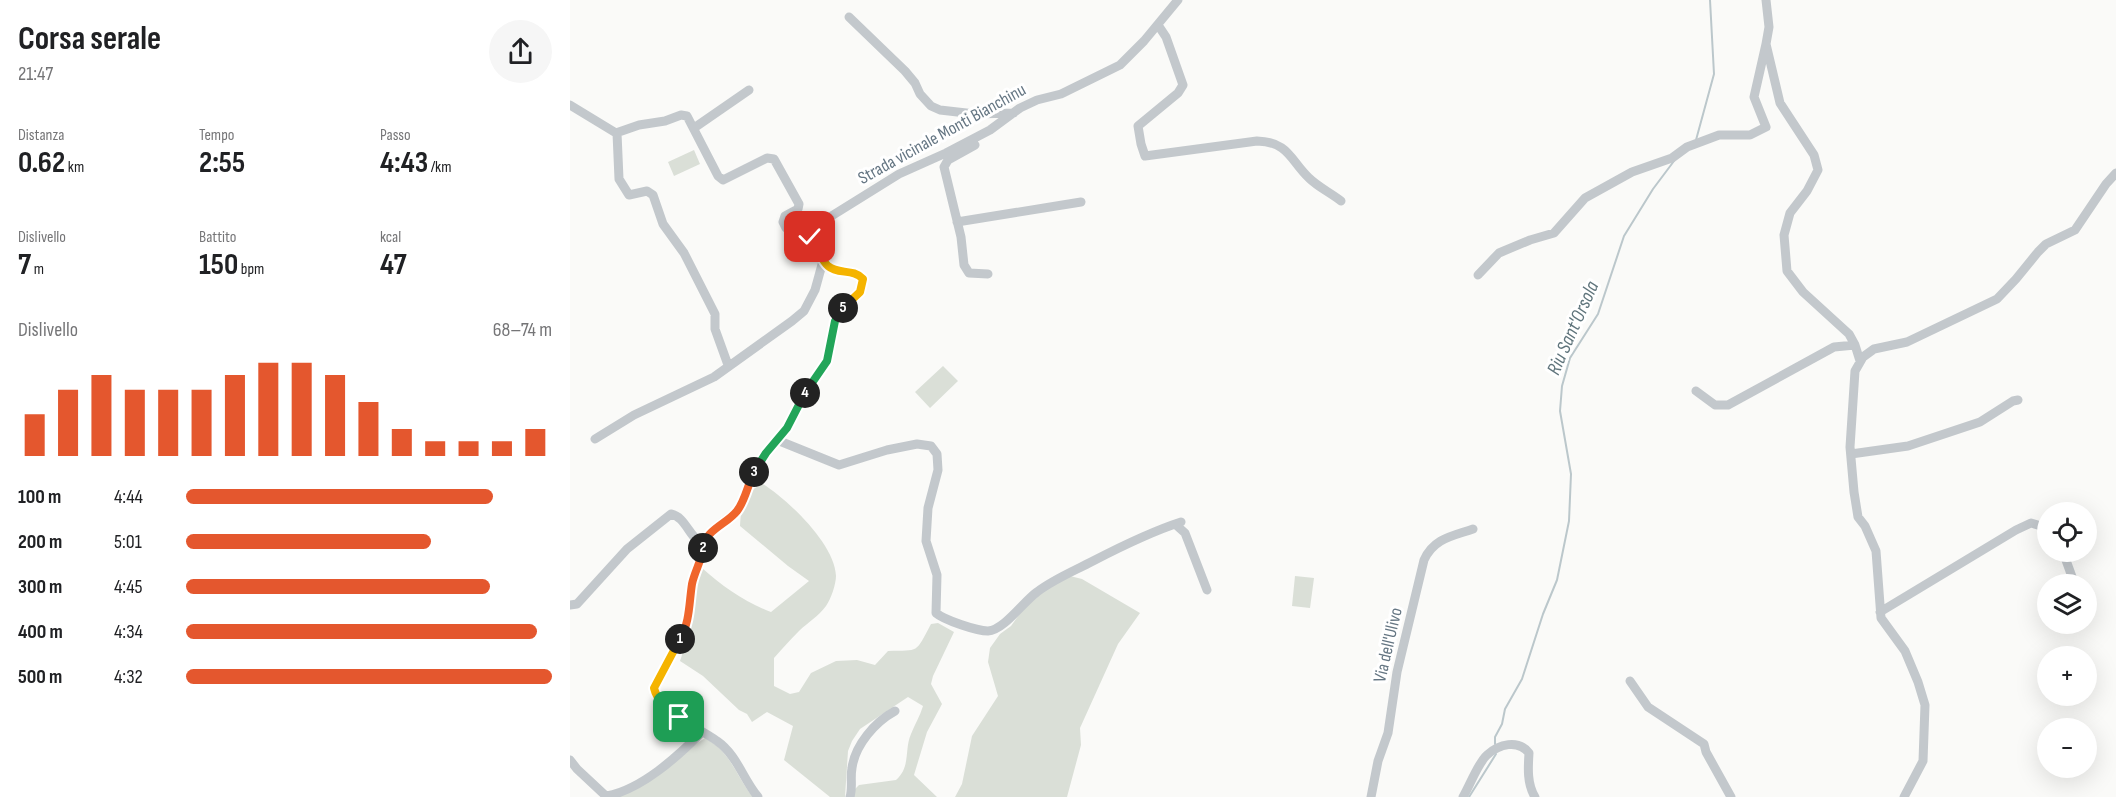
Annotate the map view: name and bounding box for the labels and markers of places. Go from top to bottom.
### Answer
pin [784,211,835,262]
pin: 5 [828,293,858,323]
pin: 4 [790,378,820,408]
pin: 3 [739,457,769,487]
pin: 2 [688,533,718,563]
pin: 1 [665,624,695,654]
pin [653,691,704,742]

